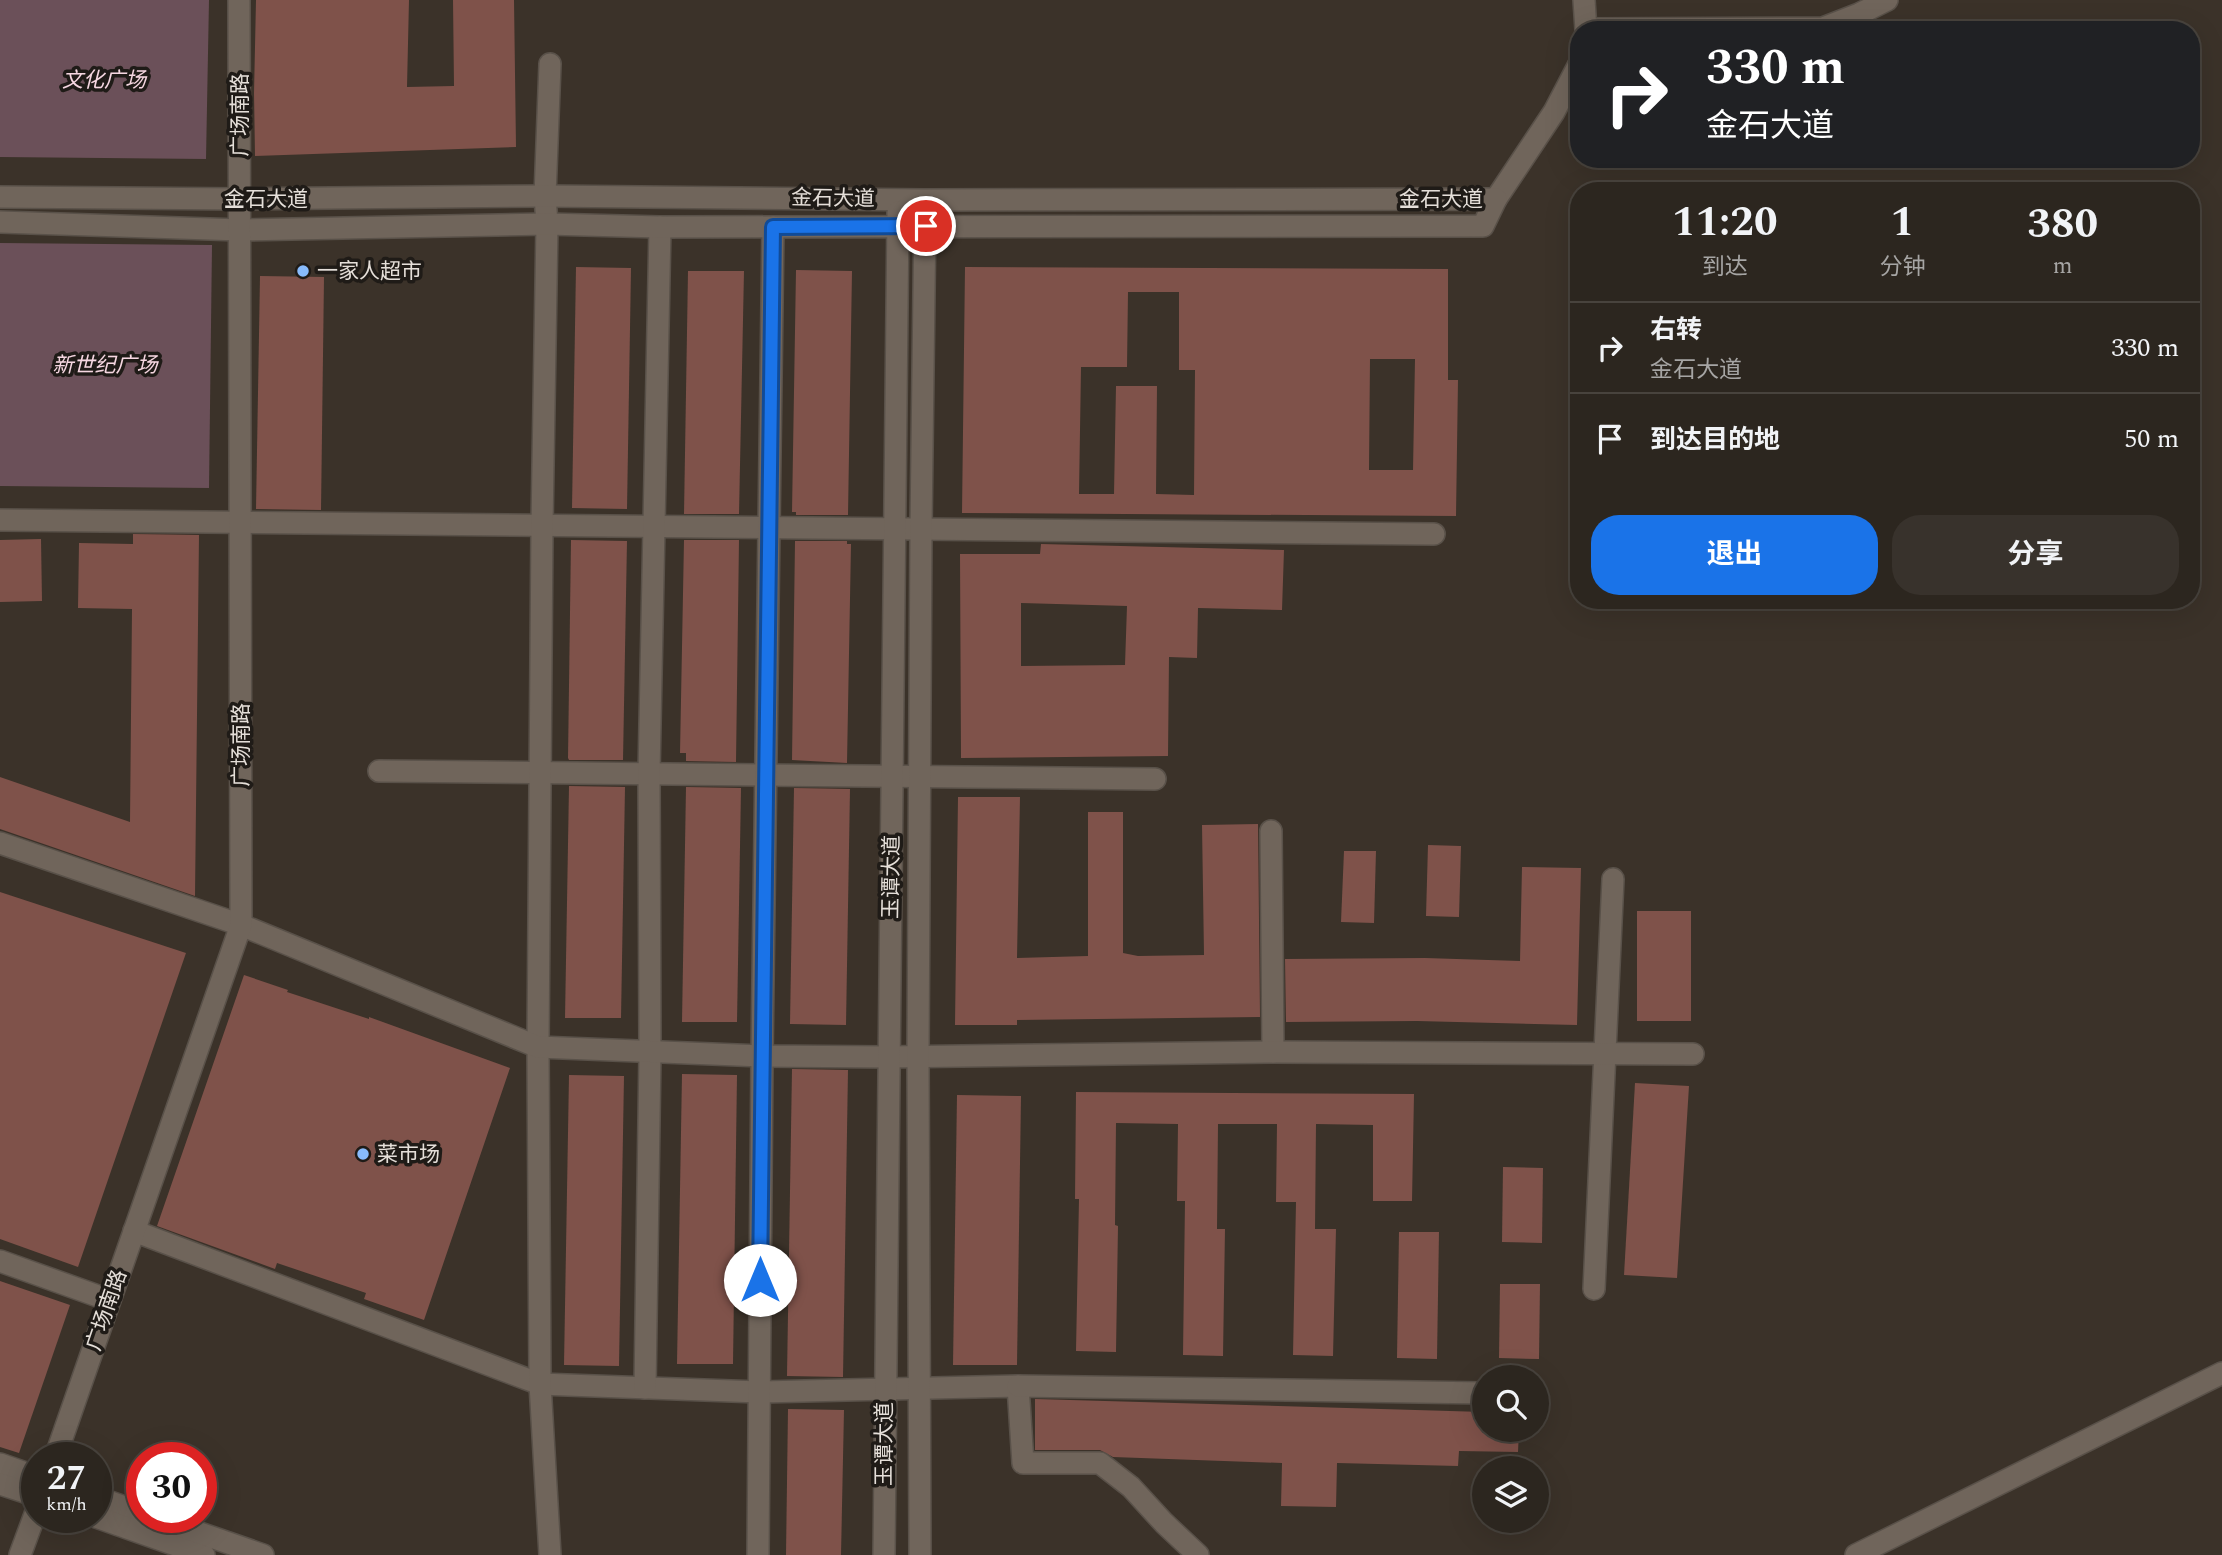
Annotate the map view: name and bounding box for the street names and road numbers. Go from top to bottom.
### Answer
street label: 广场南路 [225,73,257,157]
street label: 金石大道 [791,182,875,216]
street label: 金石大道 [224,184,308,216]
street label: 金石大道 [1399,184,1483,216]
street label: 广场南路 [226,703,258,787]
street label: 玉谭大道 [875,835,909,919]
street label: 广场南路 [78,1265,136,1355]
street label: 玉谭大道 [869,1402,901,1486]

